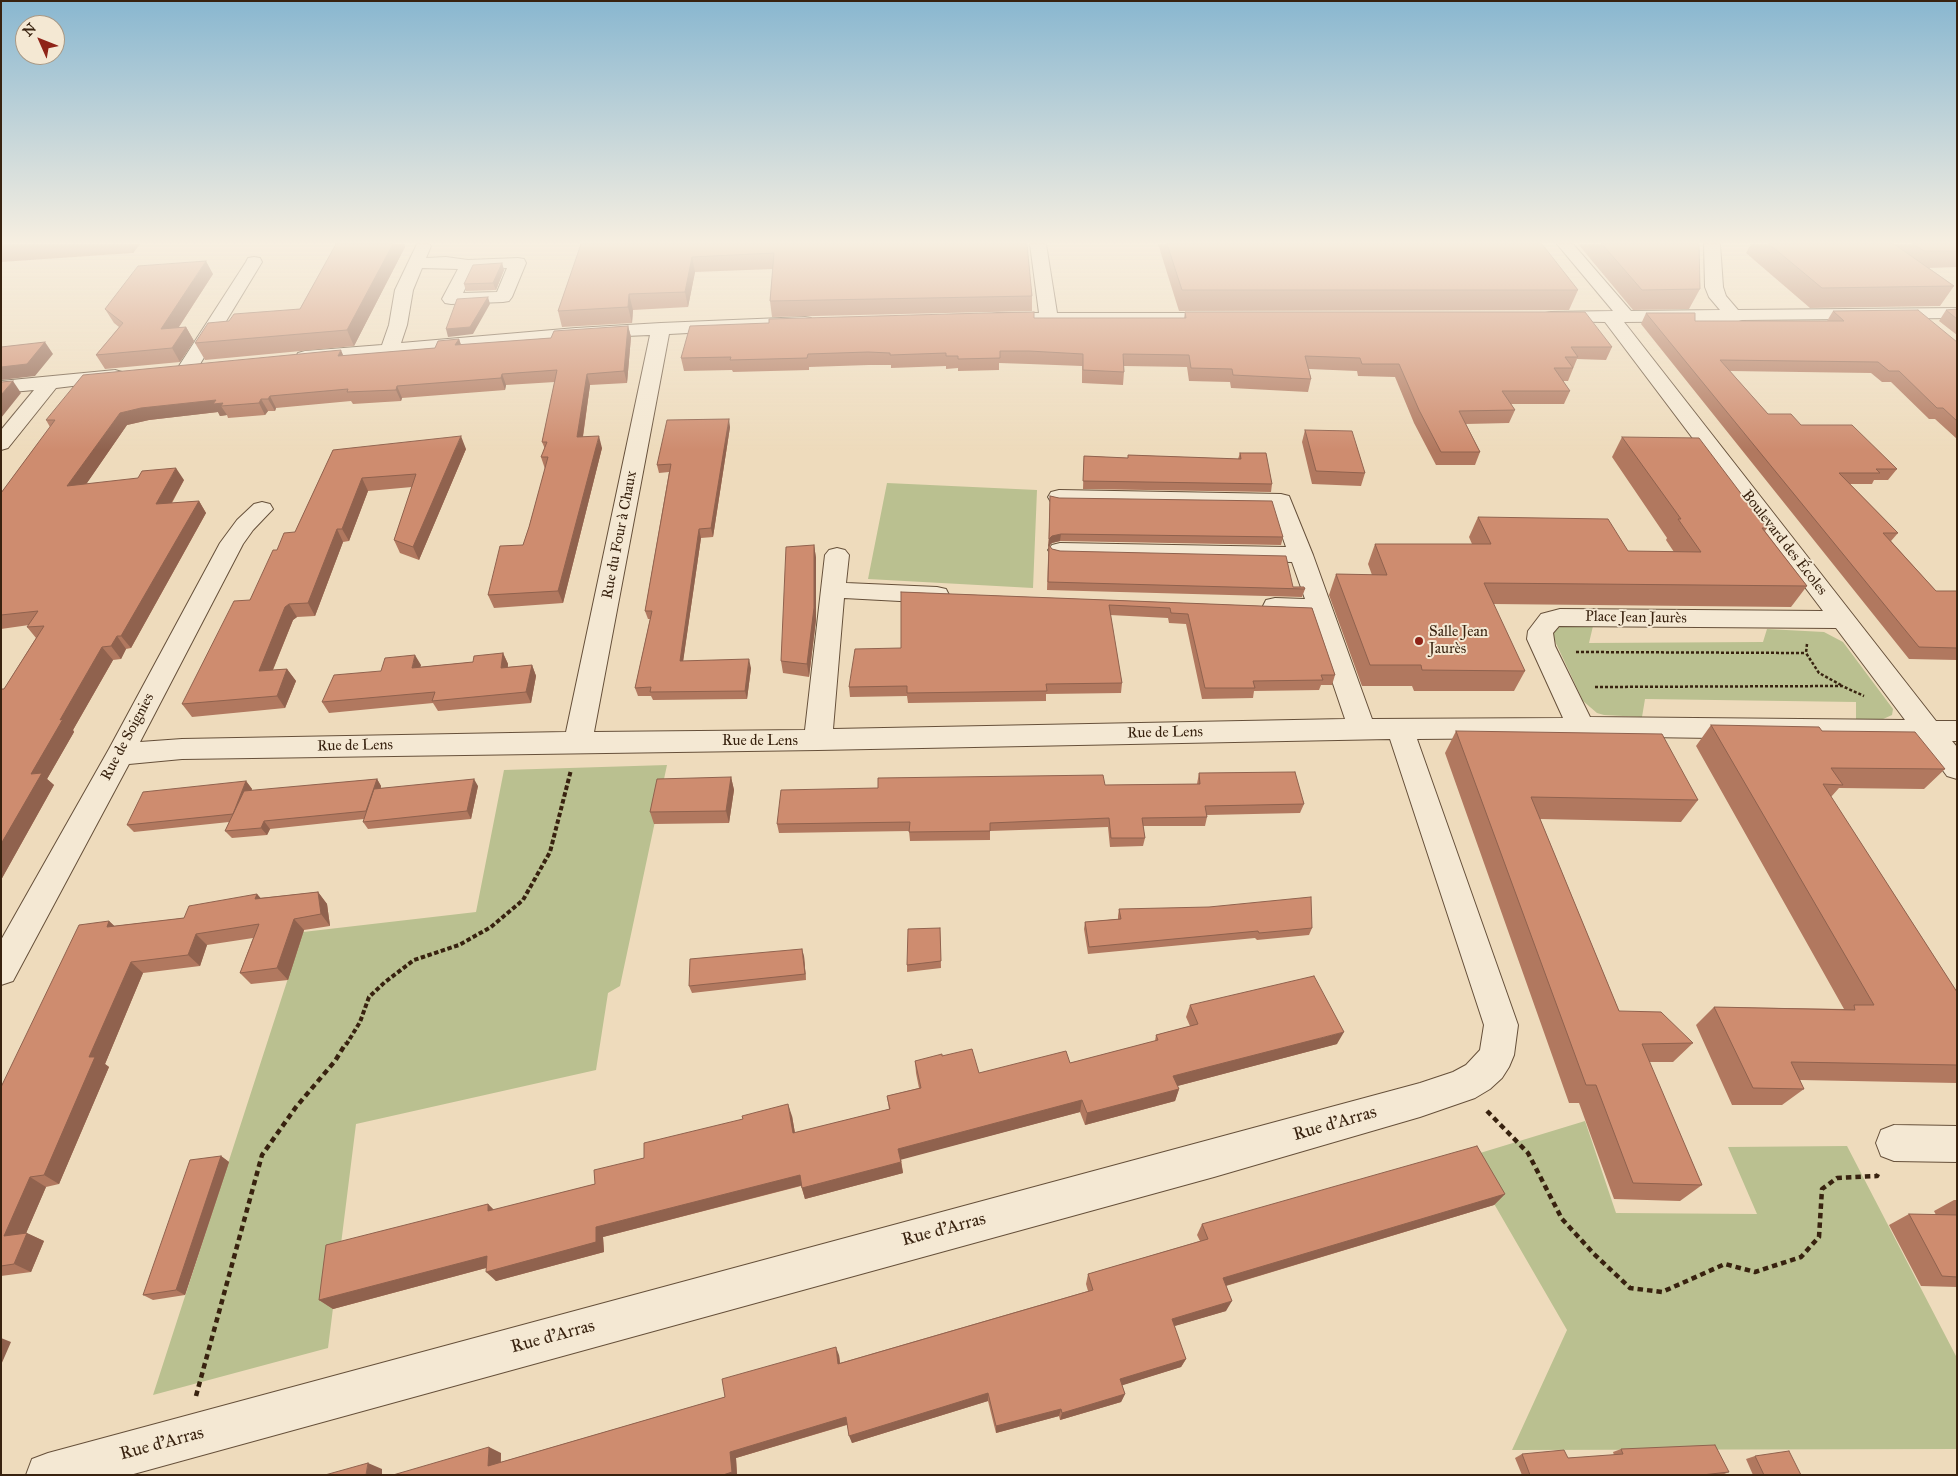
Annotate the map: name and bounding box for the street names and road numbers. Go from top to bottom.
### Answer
street label: Rue du Four à Chaux [599,470,641,600]
street label: Boulevard des Écoles [1737,487,1831,599]
street label: Place Jean Jaurès [1585,608,1687,628]
street label: Rue de Soignies [97,690,159,784]
street label: Rue de Lens [1127,723,1203,743]
street label: Rue de Lens [722,732,798,750]
street label: Rue de Lens [317,736,393,756]
street label: Rue d'Arras [1291,1102,1379,1146]
street label: Rue d'Arras [900,1208,988,1252]
street label: Rue d'Arras [509,1315,597,1359]
street label: Rue d'Arras [118,1422,206,1466]

